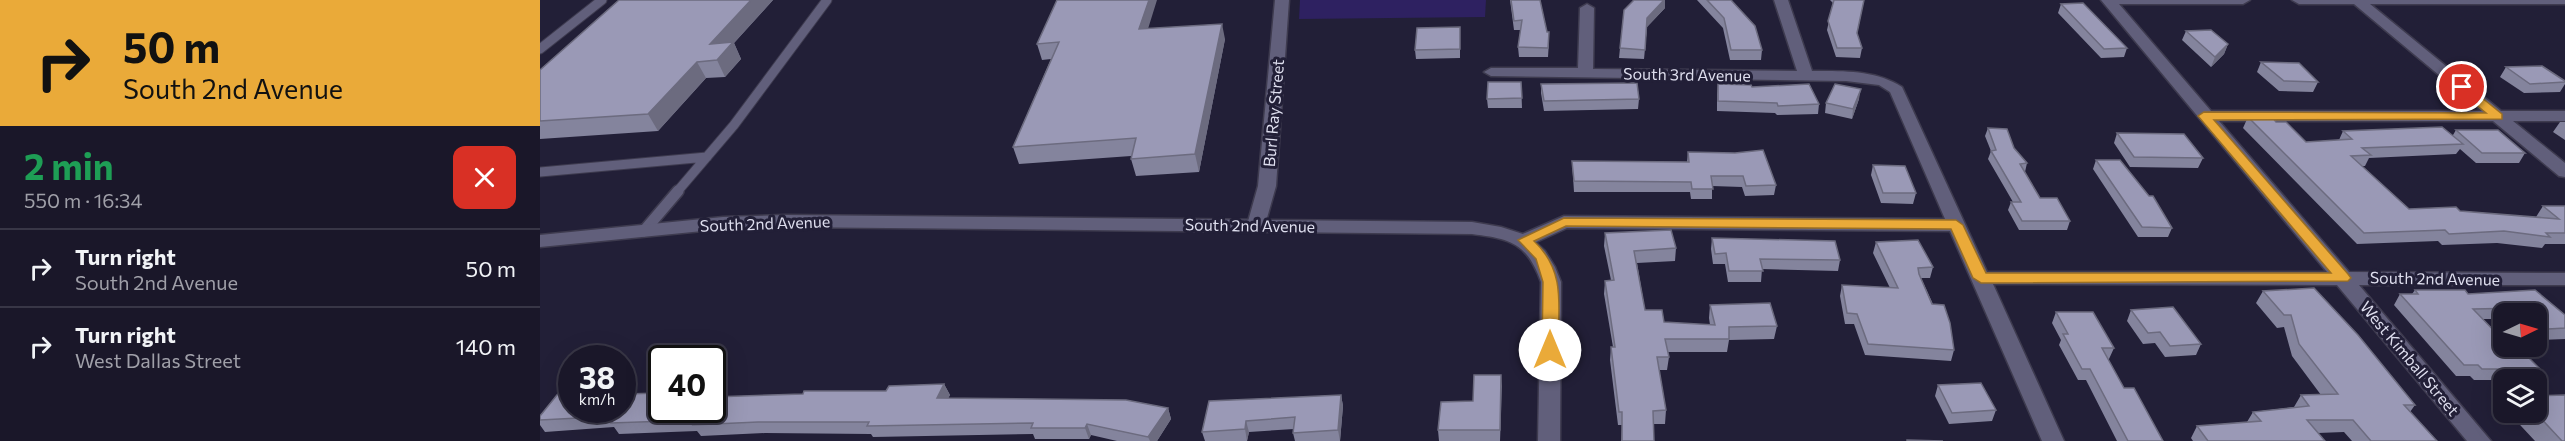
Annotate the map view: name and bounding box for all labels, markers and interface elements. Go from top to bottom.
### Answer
text: 50 m [123,20,220,72]
icon: right [24,24,102,102]
street label: Burl Ray Street [1259,58,1287,168]
pin [2436,61,2487,112]
street label: South 3rd Avenue [1623,63,1751,85]
icon: arrive [2445,70,2478,103]
text: South 2nd Avenue [123,72,343,105]
text: 2 min [24,143,114,187]
button: close [453,146,516,209]
text: 550 m · 16:34 [24,188,143,212]
street label: South 2nd Avenue [700,211,830,235]
street label: South 2nd Avenue [1185,214,1315,236]
text: Turn right [75,243,176,270]
icon: right [24,252,57,285]
text: 50 m [466,255,516,282]
street label: South 2nd Avenue [2370,267,2500,289]
text: South 2nd Avenue [75,270,238,294]
street label: West Kimball Street [2357,297,2464,419]
north arrow [2493,303,2547,357]
map controls [2493,303,2547,423]
position arrow [1518,318,1582,382]
text: Turn right [75,321,176,348]
icon: right [24,330,57,363]
text: 140 m [456,333,516,360]
speed limit sign: 40 [648,345,726,423]
text: West Dallas Street [75,348,241,372]
text: 38 [579,358,615,395]
button: layers [2493,369,2547,423]
text: km/h [579,390,615,408]

